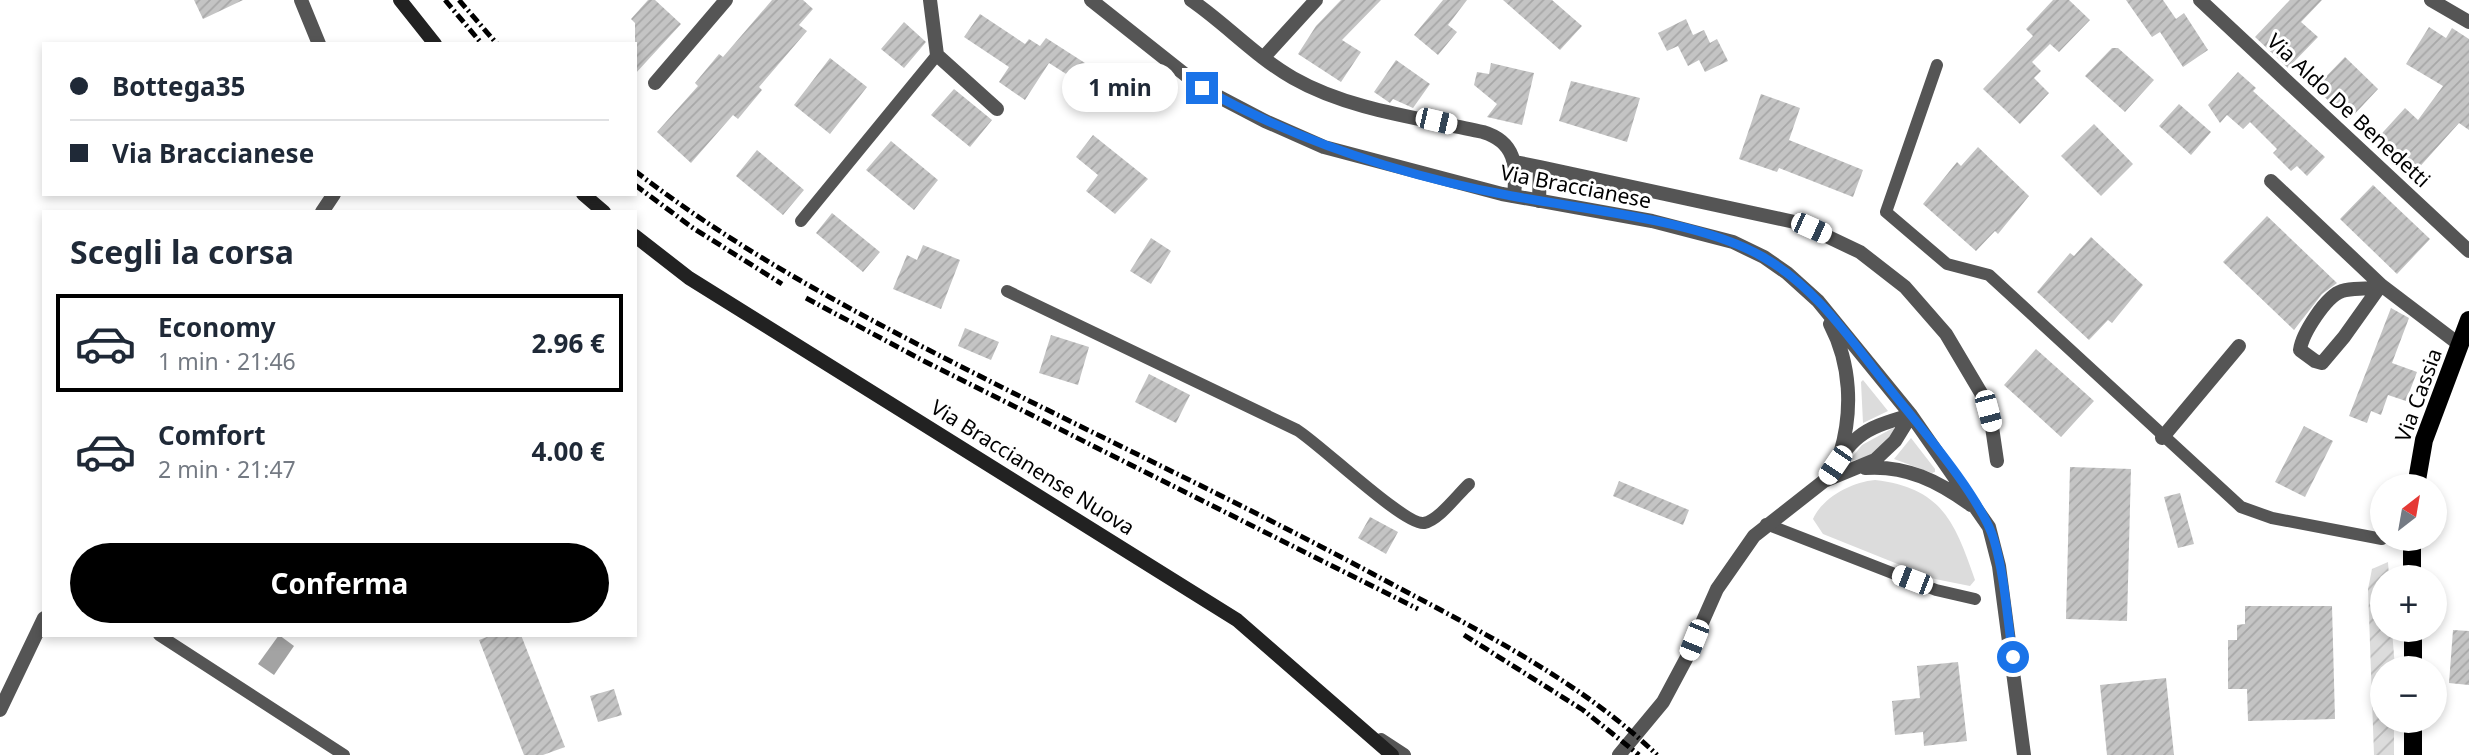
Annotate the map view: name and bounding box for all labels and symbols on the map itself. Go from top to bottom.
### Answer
street label: Via Aldo De Benedetti [2261,27,2437,193]
callout: 1 min [1062,64,1178,112]
route end [1186,72,1218,104]
car [1414,106,1459,136]
street label: Via Braccianese [1498,158,1654,214]
car [1788,210,1835,246]
street label: Via Cassia [2388,344,2448,446]
car [1973,388,2004,434]
street label: Via Braccianense Nuova [926,393,1140,541]
car [1815,442,1856,488]
north arrow [2370,474,2446,551]
car [1889,563,1936,597]
car [1677,617,1712,663]
route start [1997,641,2029,673]

